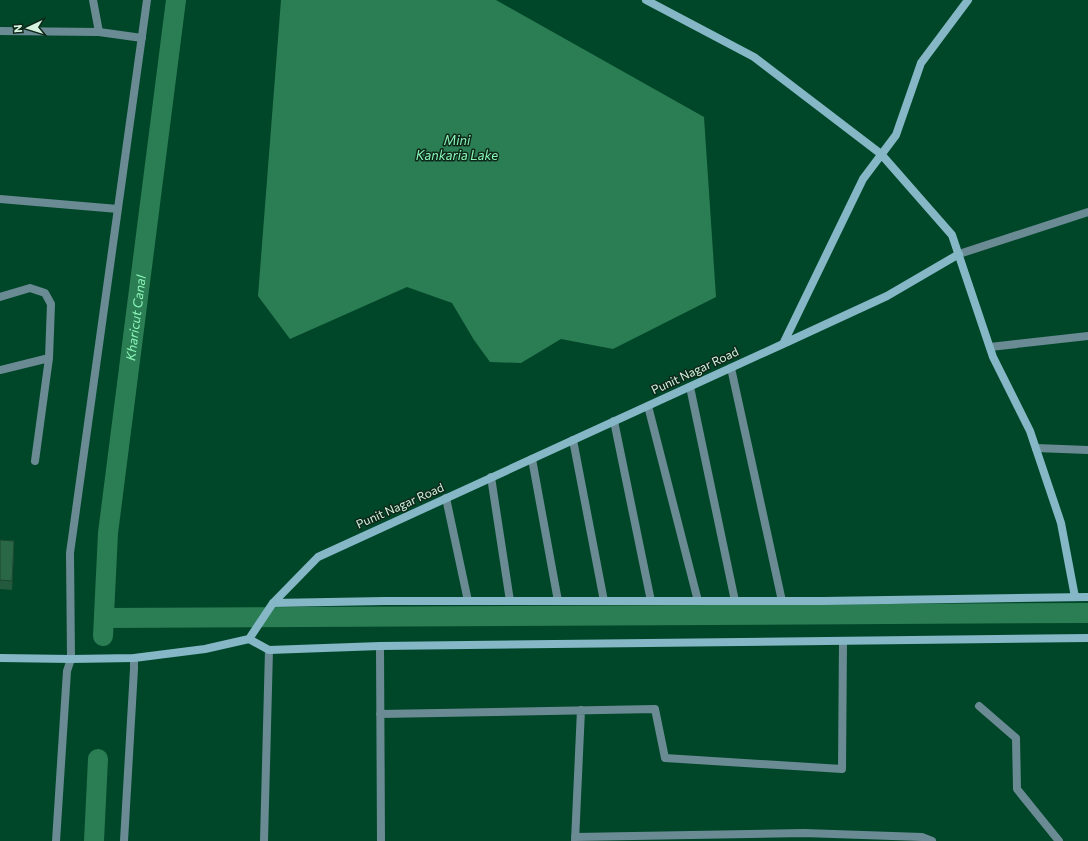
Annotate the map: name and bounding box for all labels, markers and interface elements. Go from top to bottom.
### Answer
north arrow [8,8,48,48]
text: N [11,24,24,33]
water label: Mini Kankaria Lake [416,132,498,163]
water label: Kharicut Canal [122,273,149,362]
street label: Punit Nagar Road [649,344,740,396]
street label: Punit Nagar Road [354,479,446,531]

